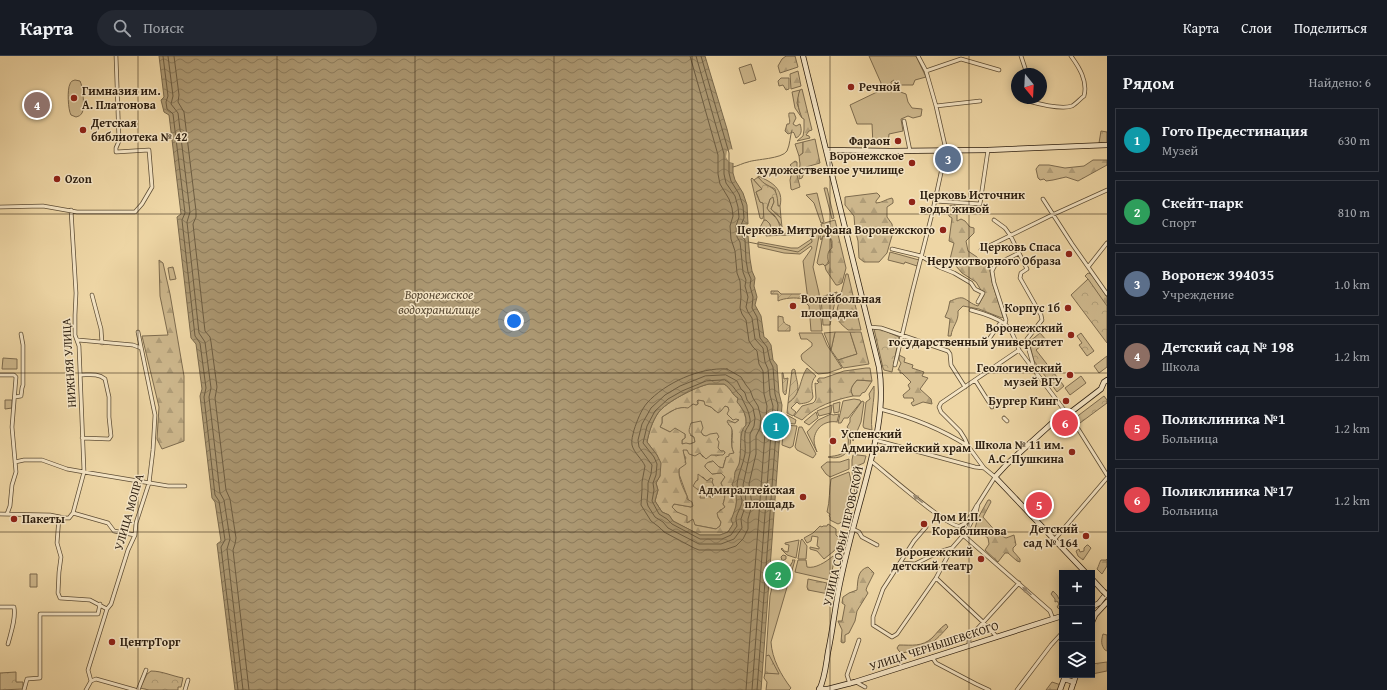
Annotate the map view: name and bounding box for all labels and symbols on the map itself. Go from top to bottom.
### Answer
north arrow [1011,68,1047,104]
place label: Речной [859,78,901,95]
place label: Гимназия им. А. Платонова [82,82,161,113]
marker: Речной [846,82,856,92]
pin: 4 [24,90,50,120]
marker: Гимназия им. А. Платонова [69,93,79,103]
place label: Детская библиотека № 42 [90,114,187,145]
marker: Детская библиотека № 42 [78,125,88,135]
place label: Фараон [849,132,891,149]
marker: Фараон [893,136,903,146]
pin: 3 [935,144,961,174]
place label: Воронежское художественное училище [757,147,904,178]
marker: Воронежское художественное училище [907,158,917,168]
place label: Ozon [65,170,92,187]
marker: Ozon [52,174,62,184]
place label: Церковь Источник воды живой [920,186,1025,217]
marker: Церковь Источник воды живой [907,197,917,207]
place label: Церковь Митрофана Воронежского [737,221,936,238]
marker: Церковь Митрофана Воронежского [938,225,948,235]
place label: Церковь Спаса Нерукотворного Образа [927,238,1062,269]
marker: Церковь Спаса Нерукотворного Образа [1064,249,1074,259]
water label: Воронежское водохранилище [398,285,480,319]
place label: Волейбольная площадка [801,290,882,321]
place label: Корпус 1б [1004,299,1060,316]
marker: Волейбольная площадка [788,301,798,311]
marker: Корпус 1б [1063,303,1073,313]
your location [504,311,524,331]
street label: НИЖНЯЯ УЛИЦА [57,317,80,408]
place label: Воронежский государственный университет [889,319,1064,350]
marker: Воронежский государственный университет [1066,330,1076,340]
place label: Геологический музей ВГУ [977,359,1063,390]
marker: Геологический музей ВГУ [1065,370,1075,380]
place label: Бургер Кинг [988,392,1059,409]
marker: Бургер Кинг [1061,396,1071,406]
pin: 6 [1052,408,1078,438]
pin: 1 [763,411,789,441]
place label: Успенский Адмиралтейский храм [841,425,971,456]
marker: Успенский Адмиралтейский храм [828,436,838,446]
place label: Школа № 11 им. А.С. Пушкина [975,436,1065,467]
marker: Школа № 11 им. А.С. Пушкина [1067,447,1077,457]
street label: УЛИЦА СОФЬИ ПЕРОВСКОЙ [818,464,867,608]
street label: УЛИЦА МОПРА [109,471,148,552]
place label: Адмиралтейская площадь [699,481,796,512]
pin: 5 [1026,490,1052,520]
marker: Адмиралтейская площадь [798,492,808,502]
one-way arrow [912,495,923,503]
place label: Дом И.П. Кораблинова [931,508,1008,539]
place label: Пакеты [22,510,65,527]
marker: Пакеты [9,514,19,524]
marker: Дом И.П. Кораблинова [919,519,929,529]
place label: Детский сад № 164 [1023,520,1078,551]
marker: Детский сад № 164 [1081,531,1091,541]
place label: Воронежский детский театр [892,543,973,574]
marker: Воронежский детский театр [976,554,986,564]
pin: 2 [765,560,791,590]
one-way arrow [1022,586,1033,595]
street label: УЛИЦА ЧЕРНЫШЕВСКОГО [867,617,1001,674]
place label: ЦентрТорг [120,633,181,650]
marker: ЦентрТорг [107,637,117,647]

